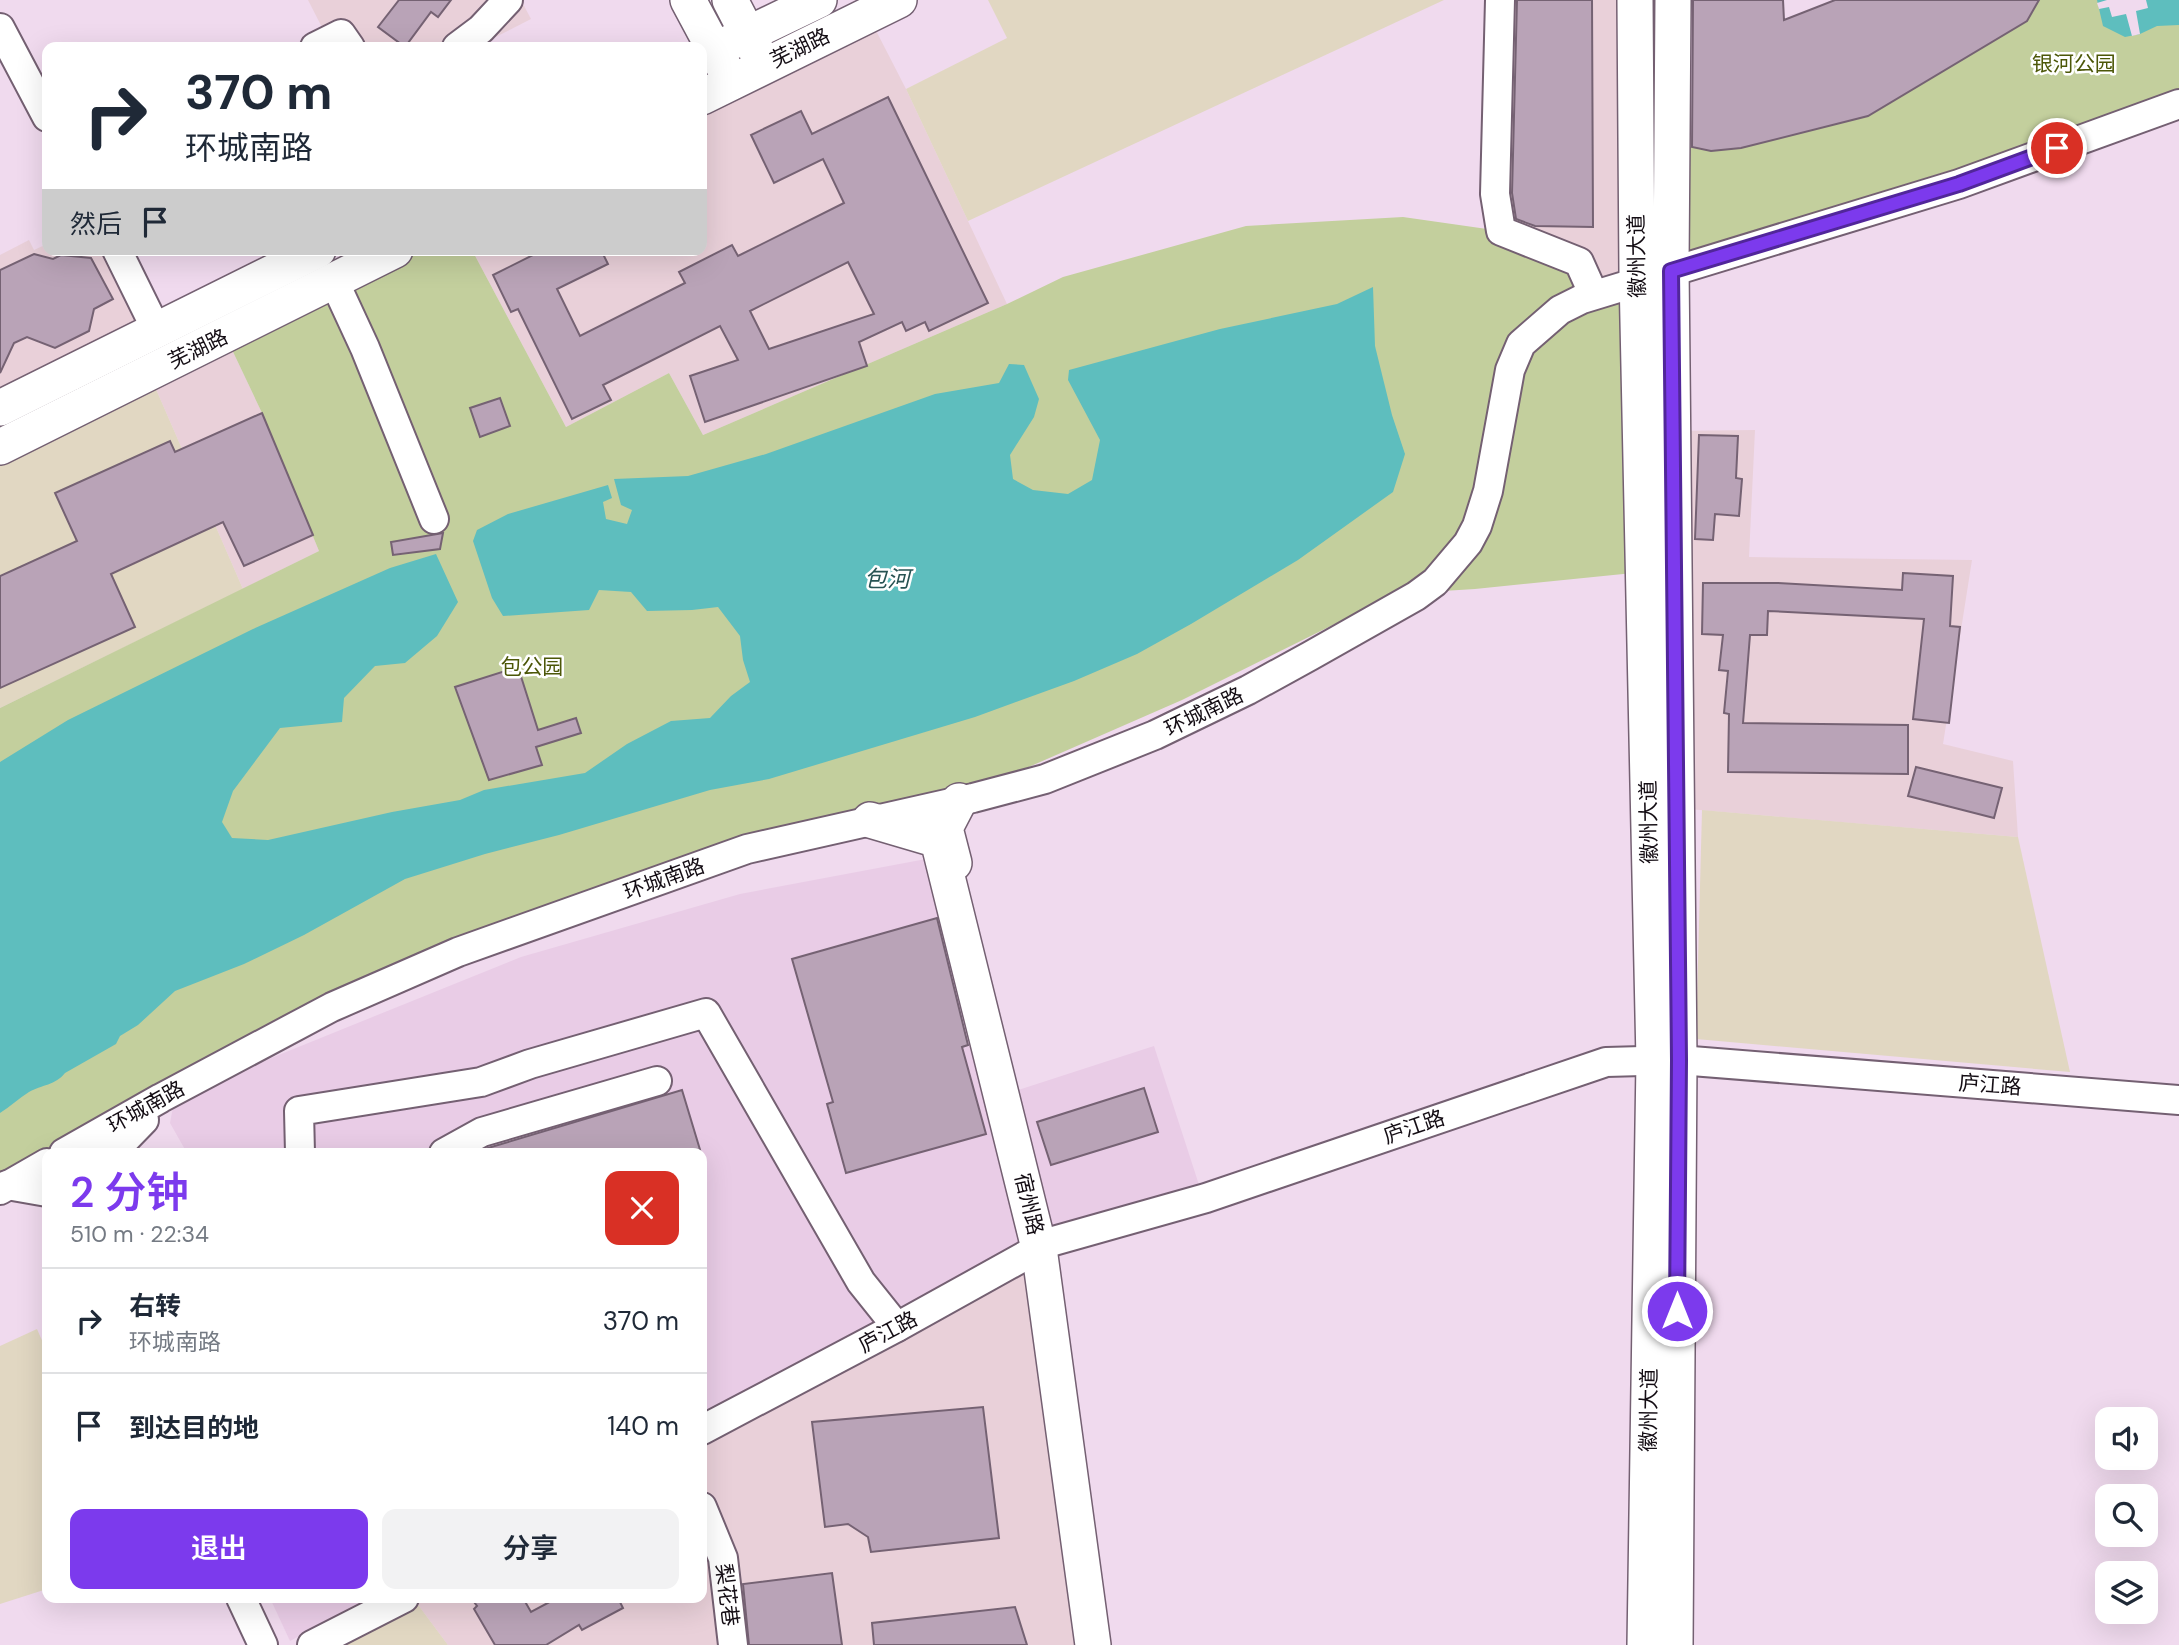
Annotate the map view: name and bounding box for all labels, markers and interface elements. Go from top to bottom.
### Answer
street label: 芜湖路 [766,22,834,74]
park label: 银河公园 [2032,50,2116,78]
text: 370 m [185,60,332,124]
icon: right [70,70,161,161]
pin [2027,118,2087,178]
text: 环城南路 [185,127,313,169]
icon: arrive [2038,129,2076,167]
icon: arrive [136,203,174,241]
text: 然后 [70,207,122,241]
street label: 徽州大道 [1622,214,1652,298]
street label: 芜湖路 [164,323,232,375]
water label: 包河 [864,564,914,594]
park label: 包公园 [501,653,564,681]
street label: 环城南路 [1160,681,1248,743]
street label: 徽州大道 [1634,780,1664,864]
street label: 环城南路 [620,851,708,907]
street label: 庐江路 [1958,1069,2022,1101]
street label: 环城南路 [102,1074,190,1140]
street label: 庐江路 [1380,1104,1448,1150]
text: 2 分钟 [70,1165,188,1220]
street label: 宿州路 [1008,1170,1050,1238]
button: close [605,1171,679,1245]
text: 510 m · 22:34 [70,1219,209,1249]
position arrow [1640,1274,1714,1348]
text: 右转 [129,1289,181,1323]
icon: right [70,1302,108,1340]
text: 370 m [603,1304,679,1338]
street label: 庐江路 [854,1305,922,1359]
text: 环城南路 [129,1327,221,1357]
street label: 徽州大道 [1634,1368,1664,1452]
icon: arrive [70,1407,108,1445]
map controls [2095,1407,2158,1624]
button: sound [2095,1407,2158,1470]
text: 140 m [607,1409,679,1443]
text: 到达目的地 [129,1411,259,1445]
button: search [2095,1484,2158,1547]
button: 退出 [70,1509,368,1589]
button: 分享 [382,1509,679,1589]
button: layers [2095,1561,2158,1624]
street label: 梨花巷 [709,1562,745,1628]

